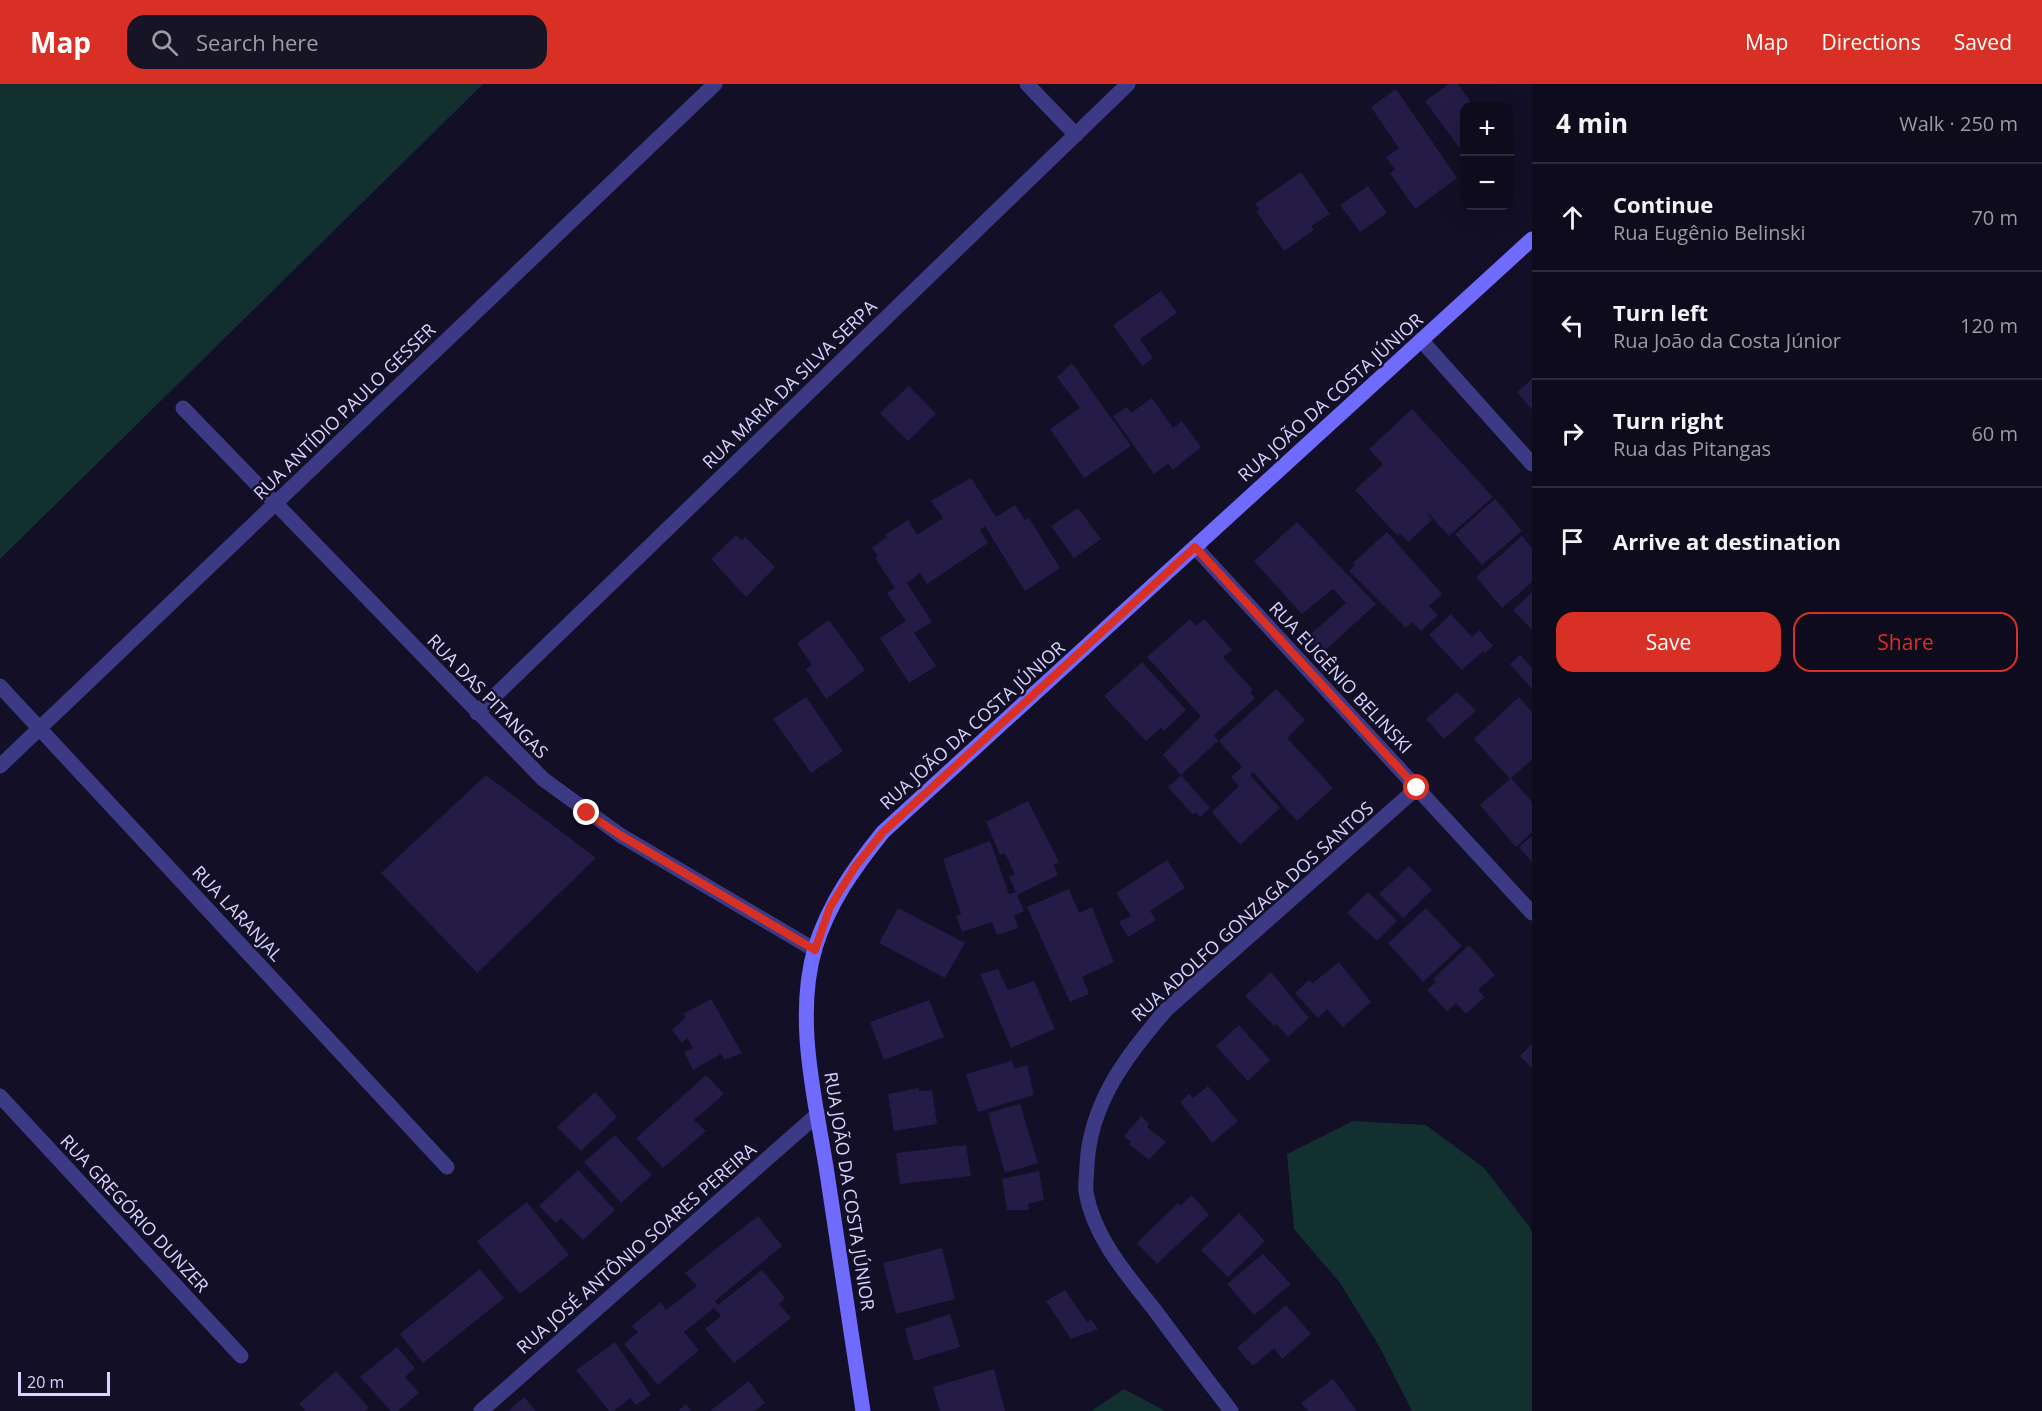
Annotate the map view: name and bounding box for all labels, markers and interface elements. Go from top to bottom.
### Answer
search box [127,15,547,69]
text: Map [30,23,91,61]
icon: search [148,26,181,59]
text: Search here [196,27,319,57]
text: Map [1745,28,1788,56]
text: Directions [1821,28,1921,56]
text: Saved [1954,28,2012,56]
map controls [1460,102,1514,210]
button: + [1460,102,1514,156]
text: 4 min [1556,105,1628,141]
text: Walk · 250 m [1899,110,2018,137]
button: − [1460,156,1514,210]
text: Continue [1613,189,1713,219]
icon: ahead [1556,201,1589,234]
text: 70 m [1971,204,2018,231]
text: Rua Eugênio Belinski [1613,219,1806,246]
street label: RUA MARIA DA SILVA SERPA [697,294,882,474]
text: Turn left [1613,297,1708,327]
street label: RUA JOÃO DA COSTA JÚNIOR [1232,307,1428,487]
icon: left [1556,309,1589,342]
text: 120 m [1960,312,2018,339]
street label: RUA ANTÍDIO PAULO GESSER [248,318,440,504]
text: Rua João da Costa Júnior [1613,327,1841,354]
text: Turn right [1613,405,1724,435]
icon: right [1556,417,1589,450]
text: 60 m [1971,420,2018,447]
text: Rua das Pitangas [1613,435,1771,462]
icon: arrive [1556,525,1589,558]
text: Arrive at destination [1613,526,1841,556]
street label: RUA EUGÊNIO BELINSKI [1264,596,1418,758]
button: Save [1556,612,1781,672]
button: Share [1793,612,2018,672]
street label: RUA DAS PITANGAS [422,629,554,764]
street label: RUA JOÃO DA COSTA JÚNIOR [874,635,1070,815]
route start [1403,774,1429,800]
street label: RUA ADOLFO GONZAGA DOS SANTOS [1126,796,1378,1026]
route end [573,799,599,825]
street label: RUA LARANJAL [187,860,289,966]
street label: RUA JOÃO DA COSTA JÚNIOR [819,1070,881,1312]
street label: RUA GREGÓRIO DUNZER [55,1129,215,1297]
street label: RUA JOSÉ ANTÔNIO SOARES PEREIRA [511,1137,761,1359]
scale bar [18,1369,110,1396]
text: 20 m [27,1371,64,1393]

